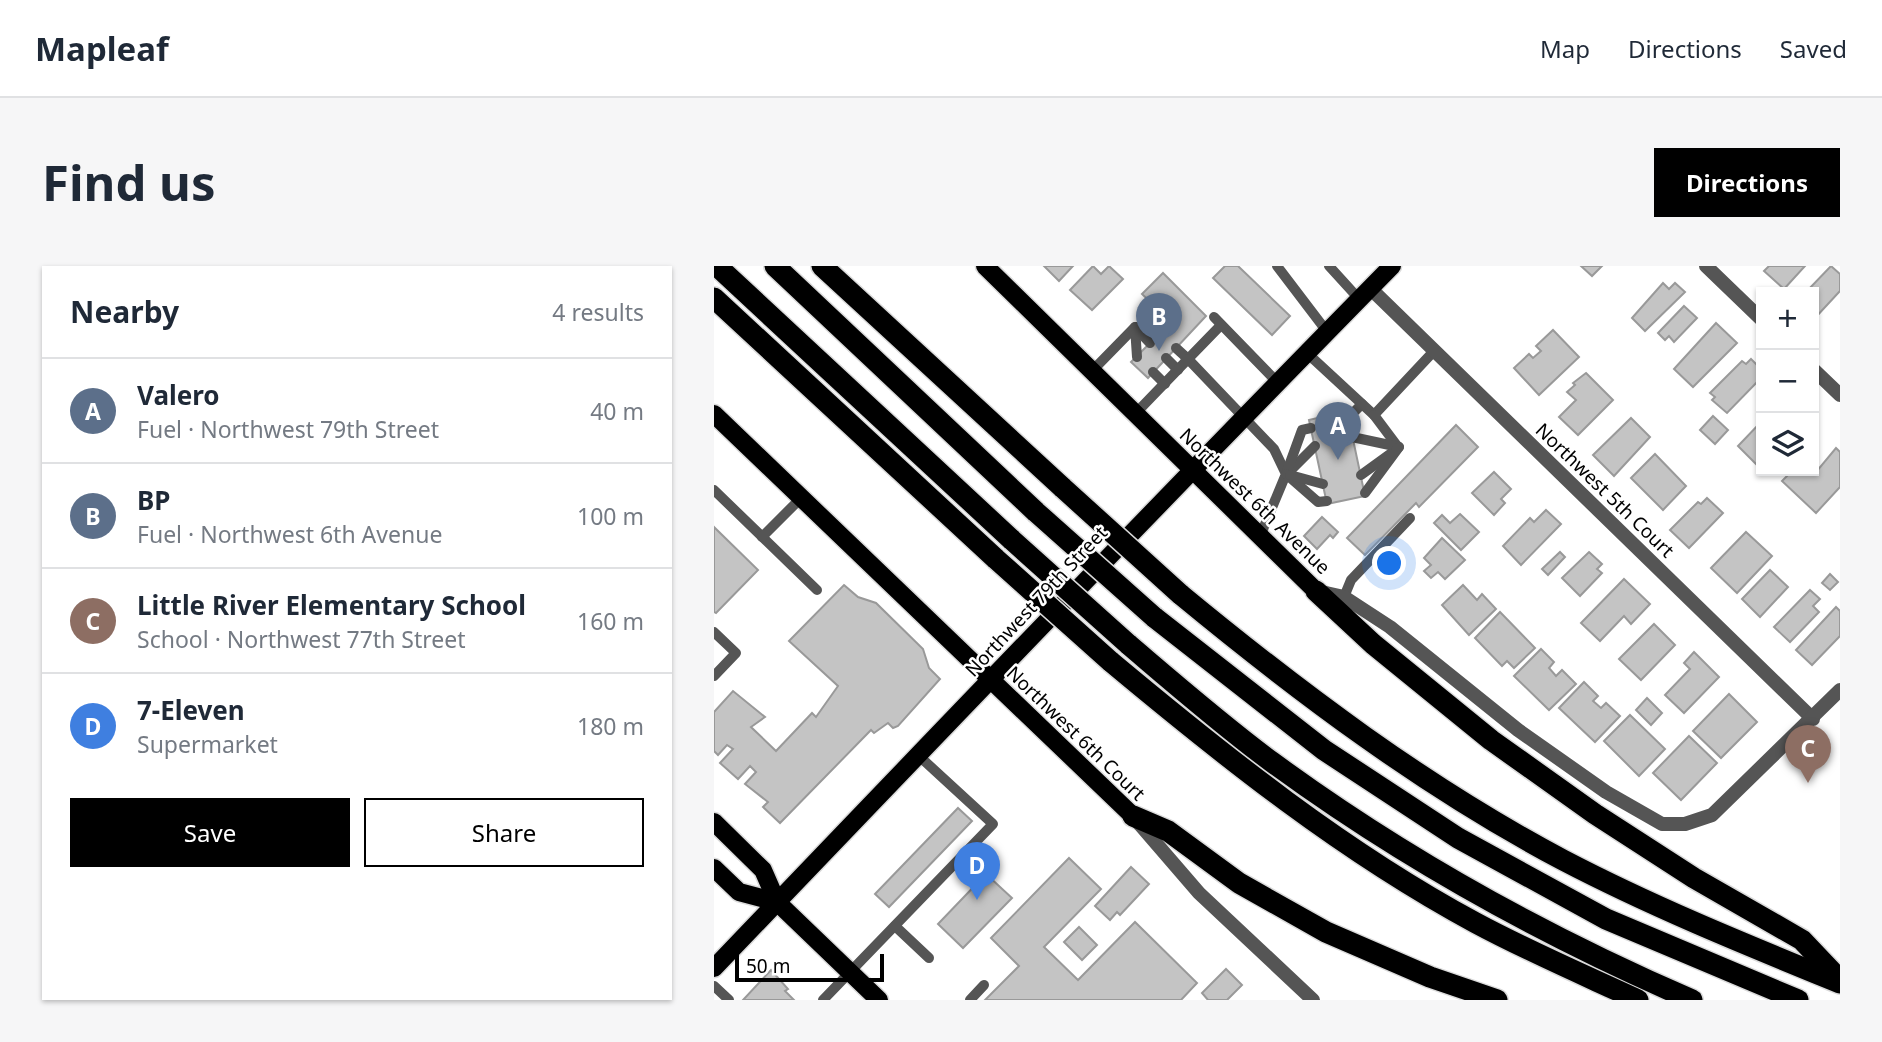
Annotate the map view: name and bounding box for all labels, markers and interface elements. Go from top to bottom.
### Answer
text: Mapleaf [35,26,169,71]
text: Map [1540,32,1590,65]
text: Directions [1628,32,1742,65]
text: Saved [1780,32,1847,65]
button: Directions [1654,148,1840,217]
text: Find us [42,149,216,215]
map controls [1756,287,1819,476]
button: + [1756,287,1819,350]
text: Nearby [70,291,179,332]
pin: B [1136,293,1182,351]
text: 4 results [552,296,644,328]
button: − [1756,350,1819,413]
text: Valero [137,377,220,413]
text: A [85,395,101,427]
text: 40 m [590,395,644,427]
pin: A [1315,402,1361,460]
text: Fuel · Northwest 79th Street [137,413,439,445]
button: layers [1756,413,1819,476]
street label: Northwest 5th Court [1530,417,1680,563]
street label: Northwest 6th Avenue [1174,422,1336,580]
text: BP [137,482,170,518]
text: B [85,500,101,532]
text: 100 m [577,500,644,532]
text: Fuel · Northwest 6th Avenue [137,518,442,550]
street label: Northwest 79th Street [959,520,1113,682]
your location [1372,546,1406,580]
text: Little River Elementary School [137,587,526,623]
text: C [86,605,100,637]
text: 160 m [577,605,644,637]
text: School · Northwest 77th Street [137,623,466,655]
street label: Northwest 6th Court [1001,660,1151,806]
text: 7-Eleven [137,692,245,728]
text: D [85,710,101,742]
text: 180 m [577,710,644,742]
pin: C [1785,725,1831,783]
text: Supermarket [137,728,278,760]
button: Save [70,798,350,867]
button: Share [364,798,644,867]
pin: D [954,842,1000,900]
scale bar [735,951,884,983]
text: 50 m [746,953,790,979]

